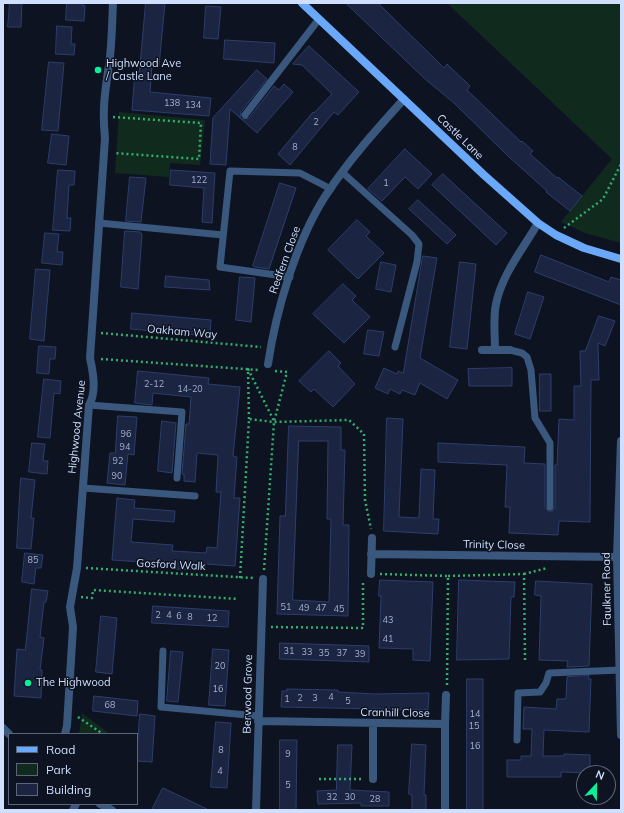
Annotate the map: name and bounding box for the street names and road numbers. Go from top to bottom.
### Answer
street label: Castle Lane [434,112,486,162]
street label: Redfern Close [267,224,303,296]
street label: Oakham Way [146,322,218,342]
street label: Highwood Avenue [66,380,88,474]
street label: Trinity Close [463,538,525,552]
street label: Faulkner Road [600,552,614,626]
street label: Gosford Walk [136,557,206,573]
street label: Berwood Grove [241,654,255,734]
street label: Cranhill Close [360,706,430,720]

